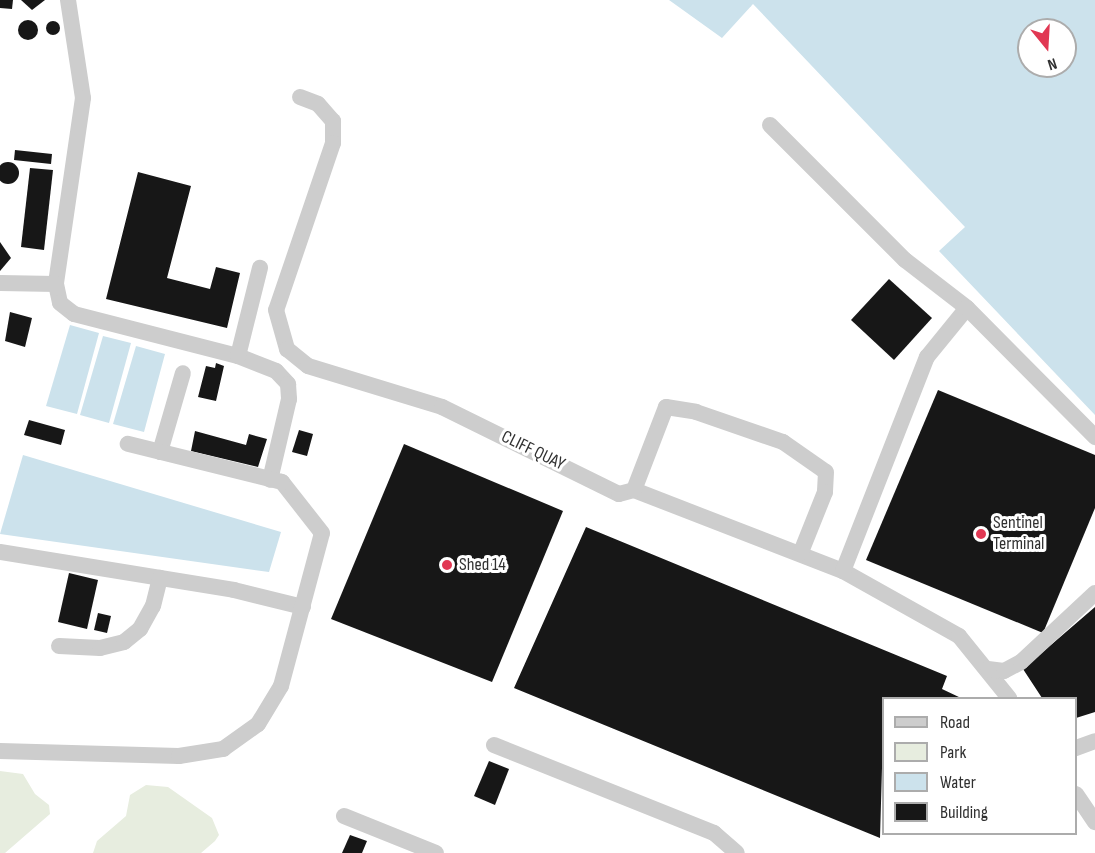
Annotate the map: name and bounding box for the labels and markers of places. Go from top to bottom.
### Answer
place label: Sentinel Terminal [993,513,1044,556]
marker: Sentinel Terminal [974,527,988,541]
place label: Shed 14 [459,554,506,576]
marker: Shed 14 [440,558,454,572]

